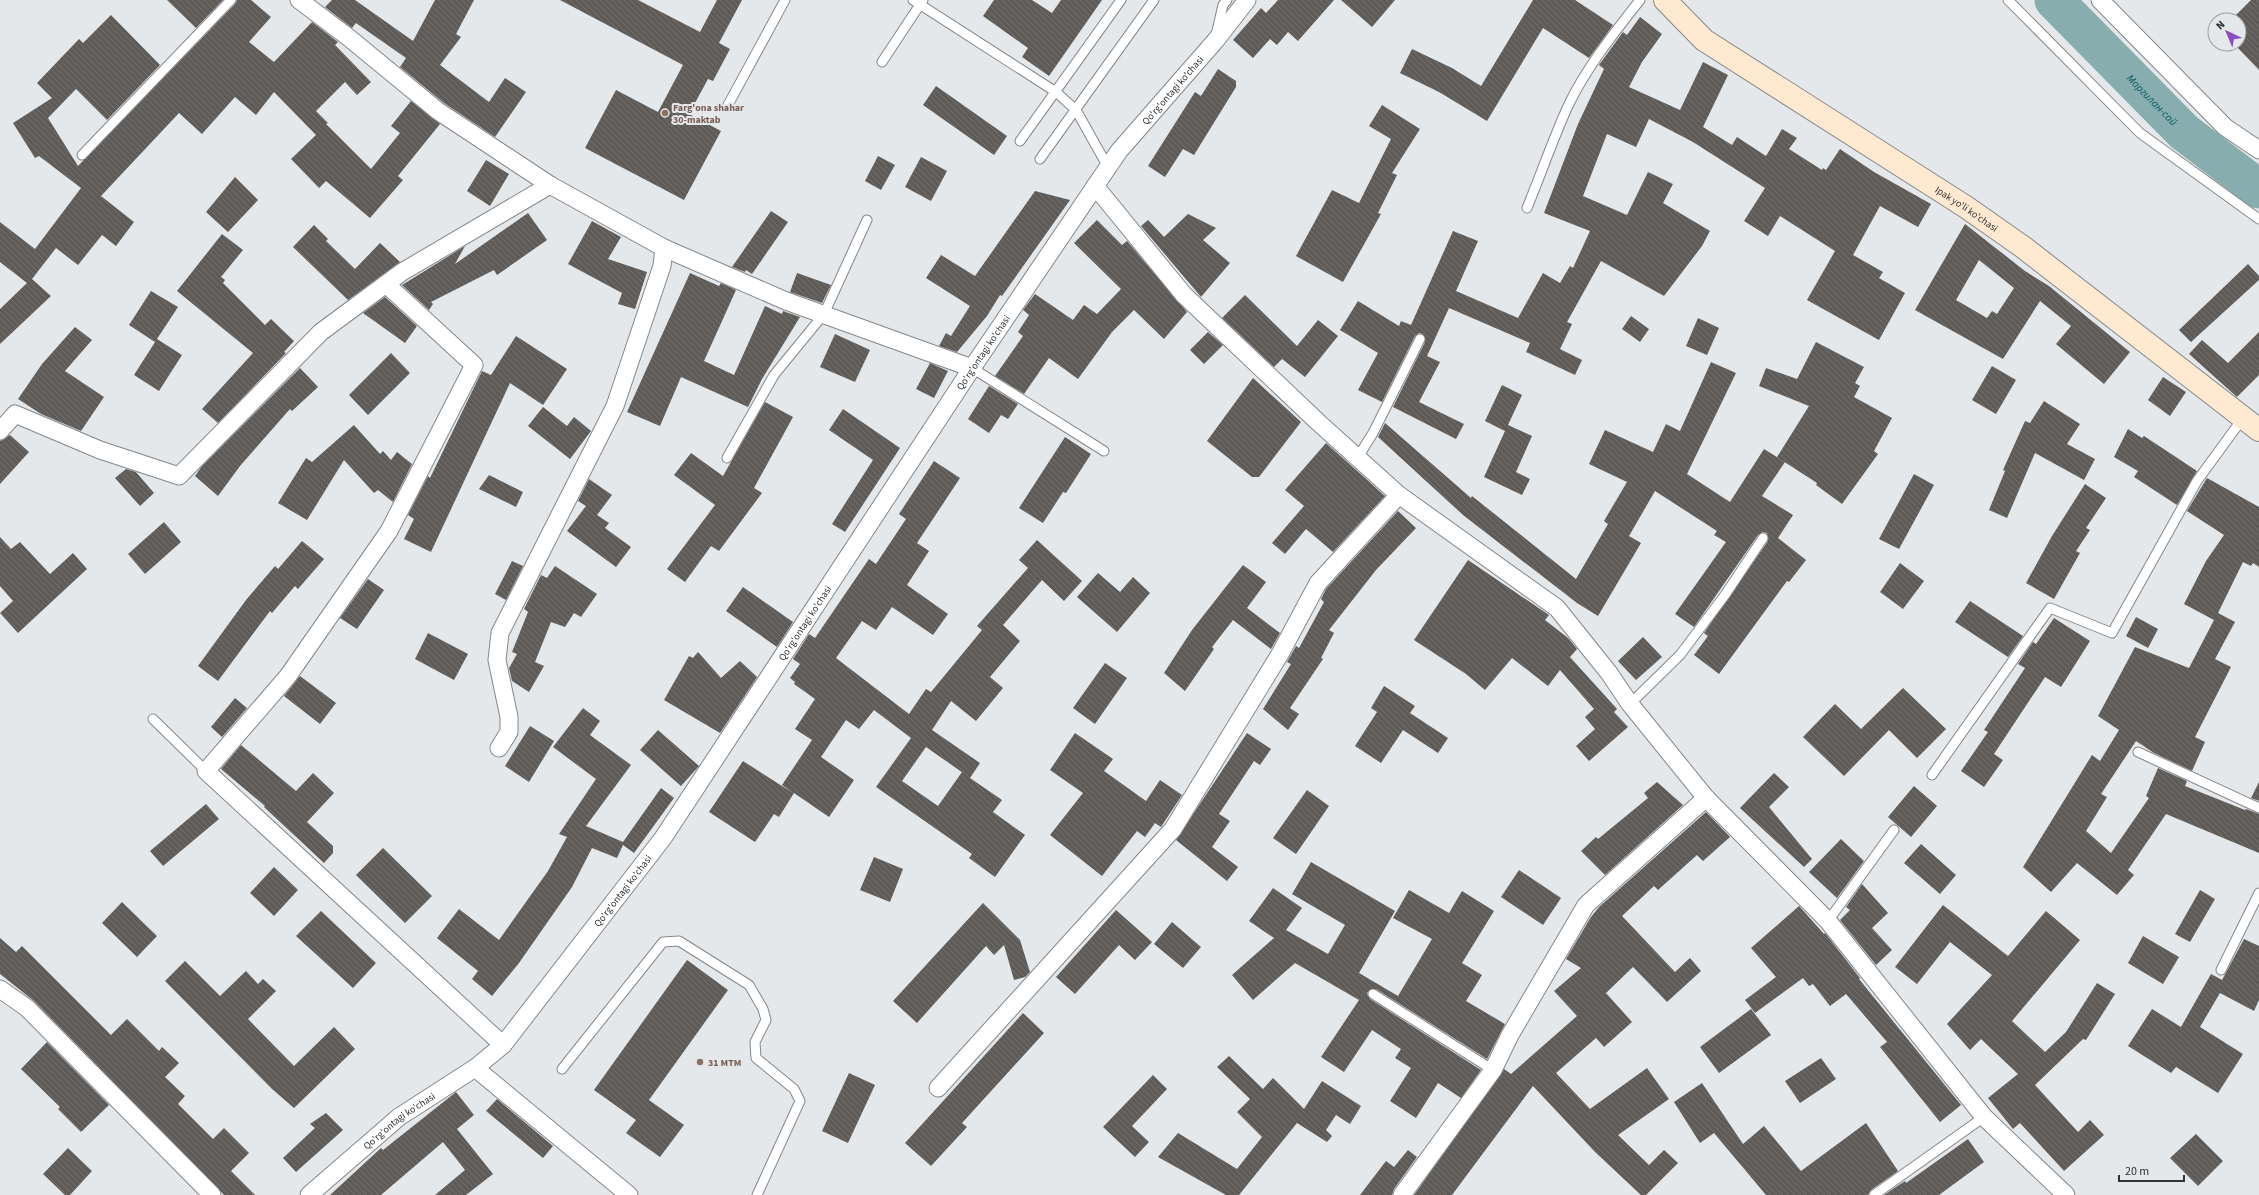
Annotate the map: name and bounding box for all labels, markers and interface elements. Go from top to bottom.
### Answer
north arrow [2207,12,2247,52]
text: N [2213,17,2228,33]
street label: Qo'rg'ontagi ko'chasi [1139,53,1207,128]
water label: Маргилан-сай [2123,71,2181,129]
place label: Farg'ona shahar 30-maktab [673,101,744,127]
marker: Farg'ona shahar 30-maktab [660,108,670,118]
street label: Ipak yo'li ko'chasi [1932,183,2001,235]
street label: Qo'rg'ontagi ko'chasi [953,313,1014,393]
street label: Qo'rg'ontagi ko'chasi [775,583,835,664]
street label: Qo'rg'ontagi ko'chasi [591,852,655,930]
place label: 31 MTM [708,1056,741,1070]
marker: 31 MTM [695,1057,705,1067]
street label: Qo'rg'ontagi ko'chasi [360,1089,438,1153]
scale bar [2119,1157,2184,1183]
text: 20 m [2125,1163,2149,1180]

